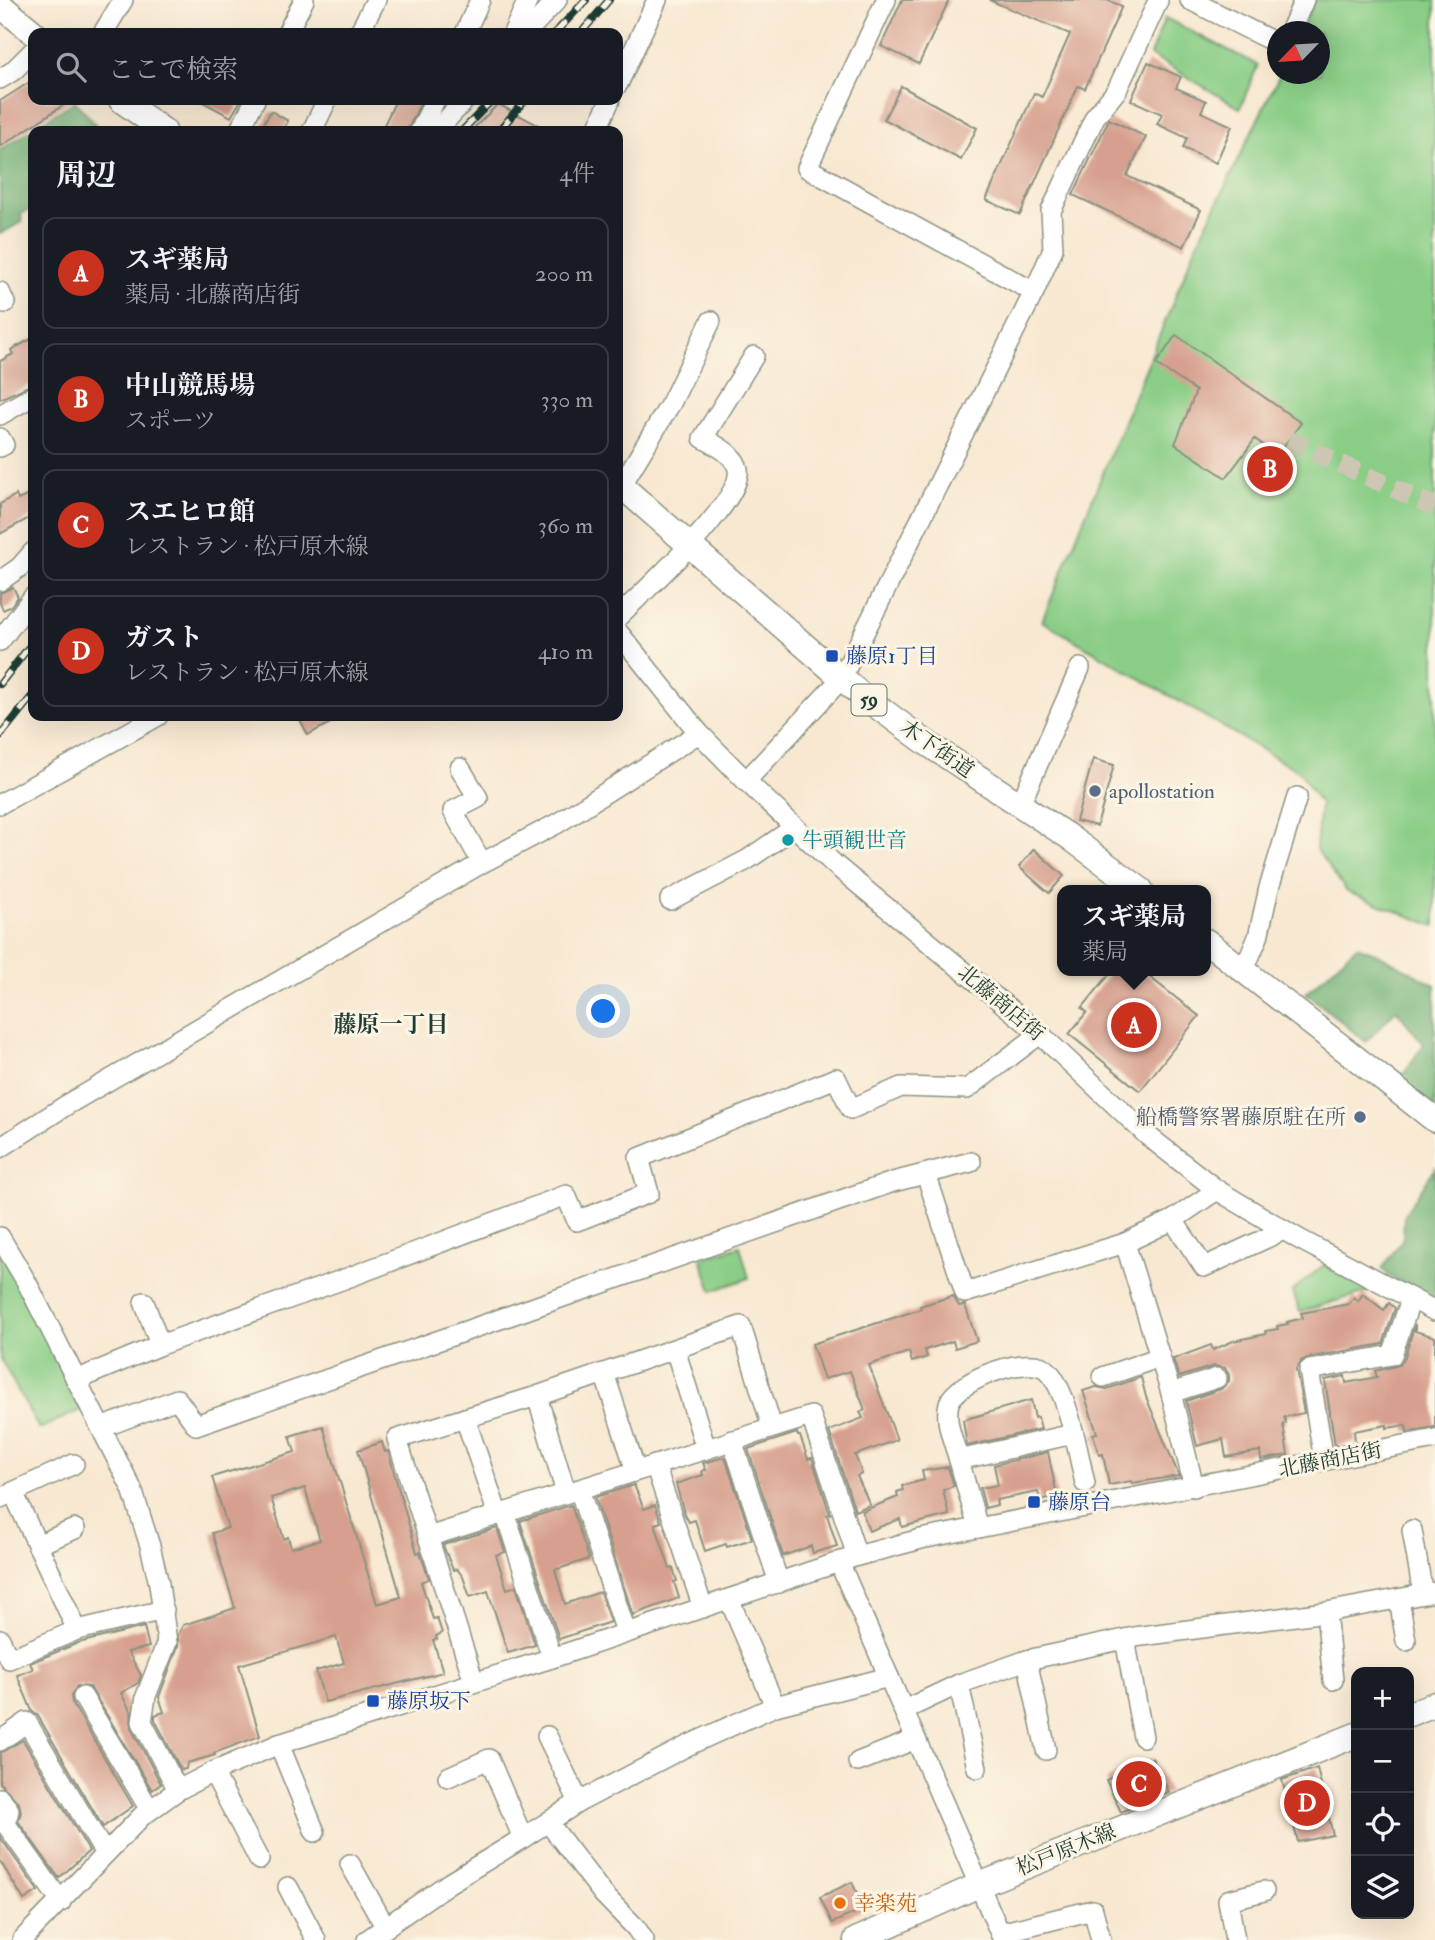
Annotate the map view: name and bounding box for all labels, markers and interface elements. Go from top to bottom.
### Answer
north arrow [1267,21,1330,84]
search box [28,28,623,105]
icon: search [52,48,90,86]
text: ここで検索 [108,54,238,86]
text: 周辺 [56,157,116,194]
text: 4件 [560,159,595,188]
text: スギ薬局 [125,244,229,276]
text: A [74,259,88,288]
text: 200 m [535,259,593,288]
text: 薬局 · 北藤商店街 [125,280,300,309]
text: 中山競馬場 [125,370,255,402]
text: B [73,385,89,414]
text: 330 m [541,385,593,414]
text: スポーツ [125,406,216,435]
pin: B [1247,443,1293,495]
text: スエヒロ館 [125,496,255,528]
text: C [73,511,89,540]
text: 360 m [538,511,593,540]
text: レストラン · 松戸原木線 [125,532,369,561]
text: ガスト [125,622,203,654]
text: D [72,637,90,666]
text: 410 m [538,637,593,666]
place label: 藤原1丁目 [846,643,938,670]
marker: 藤原1丁目 [824,648,840,664]
text: レストラン · 松戸原木線 [125,658,369,687]
road number: 59 [852,684,886,716]
street label: 木下街道 [895,714,979,784]
place label: apollostation [1109,778,1215,805]
marker: apollostation [1087,783,1103,799]
place label: 牛頭観世音 [802,827,907,854]
marker: 牛頭観世音 [780,832,796,848]
popup [1057,885,1211,976]
text: スギ薬局 [1082,901,1186,933]
text: 薬局 [1082,937,1128,966]
street label: 北藤商店街 [952,959,1050,1047]
your location [586,994,620,1028]
pin: A [1111,999,1157,1051]
district label: 藤原一丁目 [334,1010,449,1039]
place label: 船橋警察署藤原駐在所 [1136,1104,1346,1131]
marker: 船橋警察署藤原駐在所 [1352,1109,1368,1125]
street label: 北藤商店街 [1276,1437,1384,1483]
place label: 藤原台 [1048,1489,1111,1516]
marker: 藤原台 [1026,1494,1042,1510]
map controls [1351,1667,1414,1919]
button: + [1351,1667,1414,1730]
place label: 藤原坂下 [387,1688,471,1715]
marker: 藤原坂下 [365,1693,381,1709]
button: − [1351,1730,1414,1793]
pin: C [1116,1758,1162,1810]
pin: D [1284,1777,1330,1829]
button: locate [1351,1793,1414,1856]
street label: 松戸原木線 [1012,1818,1120,1882]
button: layers [1351,1856,1414,1919]
place label: 幸楽苑 [854,1890,917,1917]
marker: 幸楽苑 [832,1895,848,1911]

